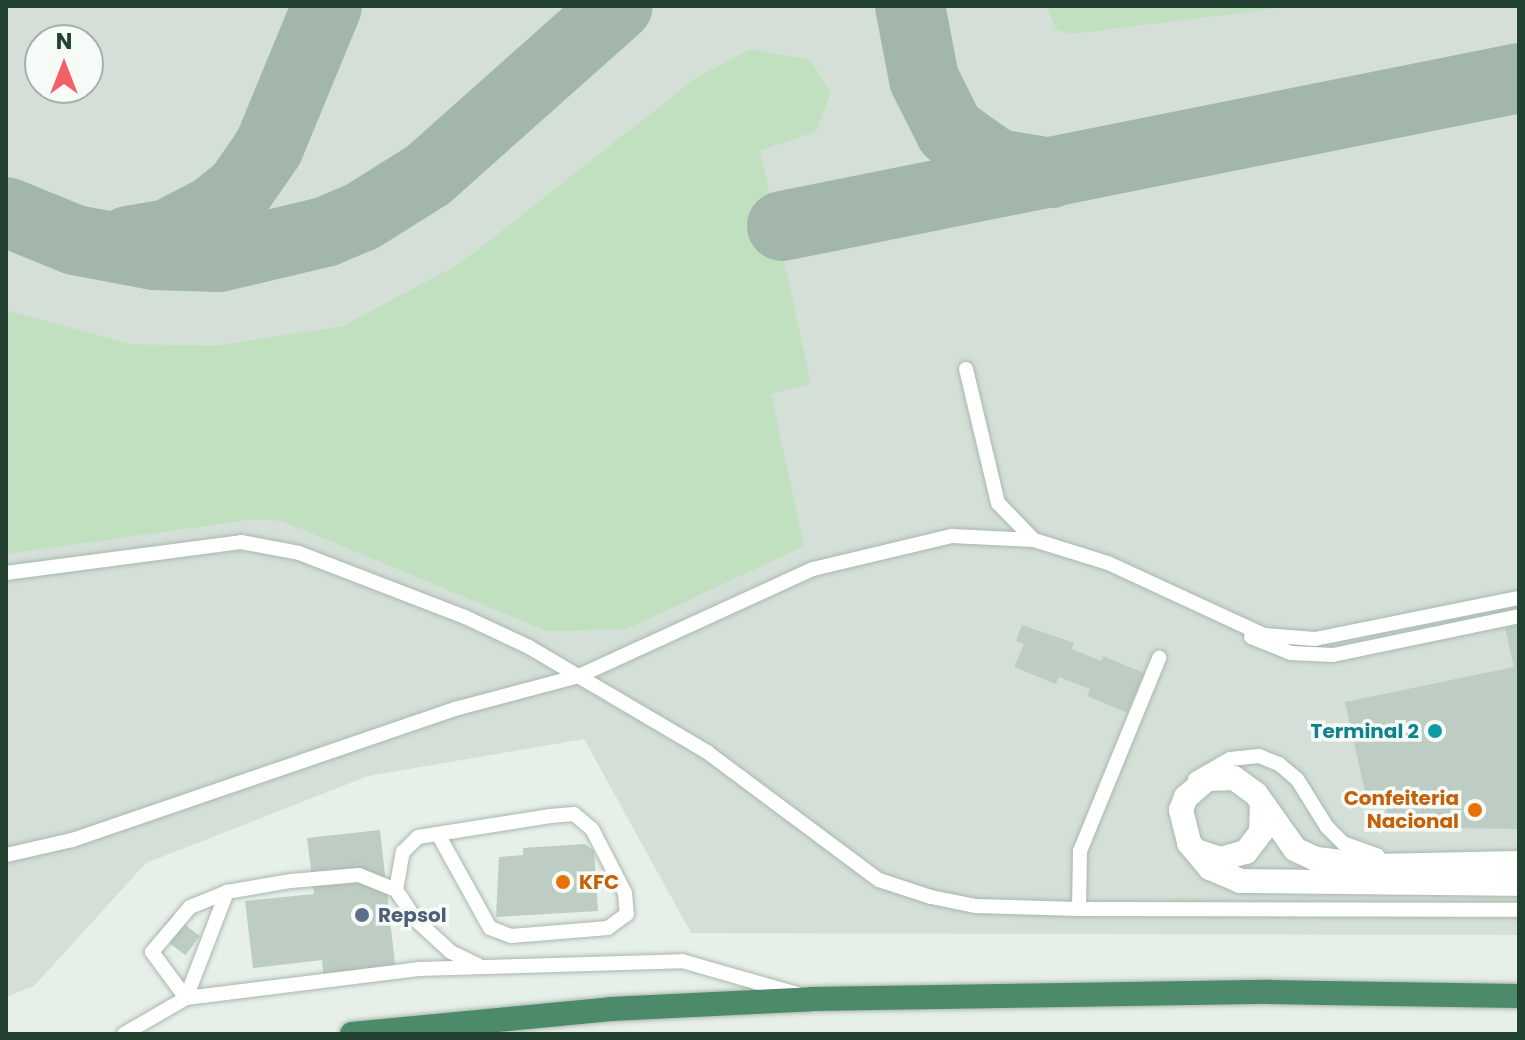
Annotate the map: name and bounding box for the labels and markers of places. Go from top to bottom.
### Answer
place label: Terminal 2 [1311,719,1419,743]
marker: Terminal 2 [1426,722,1444,740]
place label: Confeiteria Nacional [1344,786,1459,833]
marker: Confeiteria Nacional [1466,801,1484,819]
place label: KFC [579,870,619,894]
marker: KFC [554,873,572,891]
place label: Repsol [378,903,447,927]
marker: Repsol [353,906,371,924]

